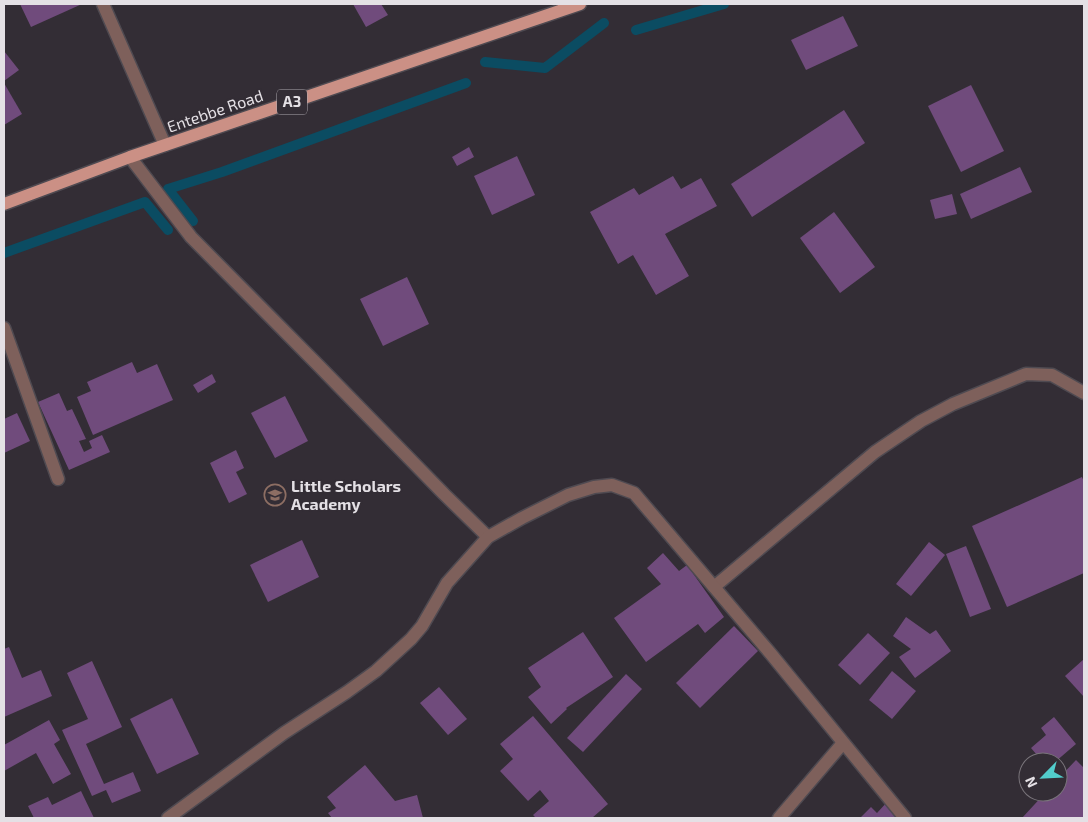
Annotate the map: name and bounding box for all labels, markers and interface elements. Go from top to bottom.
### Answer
street label: Entebbe Road [164,85,265,136]
road number: A3 [277,90,307,114]
place label: Little Scholars Academy [291,476,401,514]
school or university icon: Little Scholars Academy [263,483,287,507]
north arrow [1018,752,1068,802]
text: N [1021,774,1040,791]

